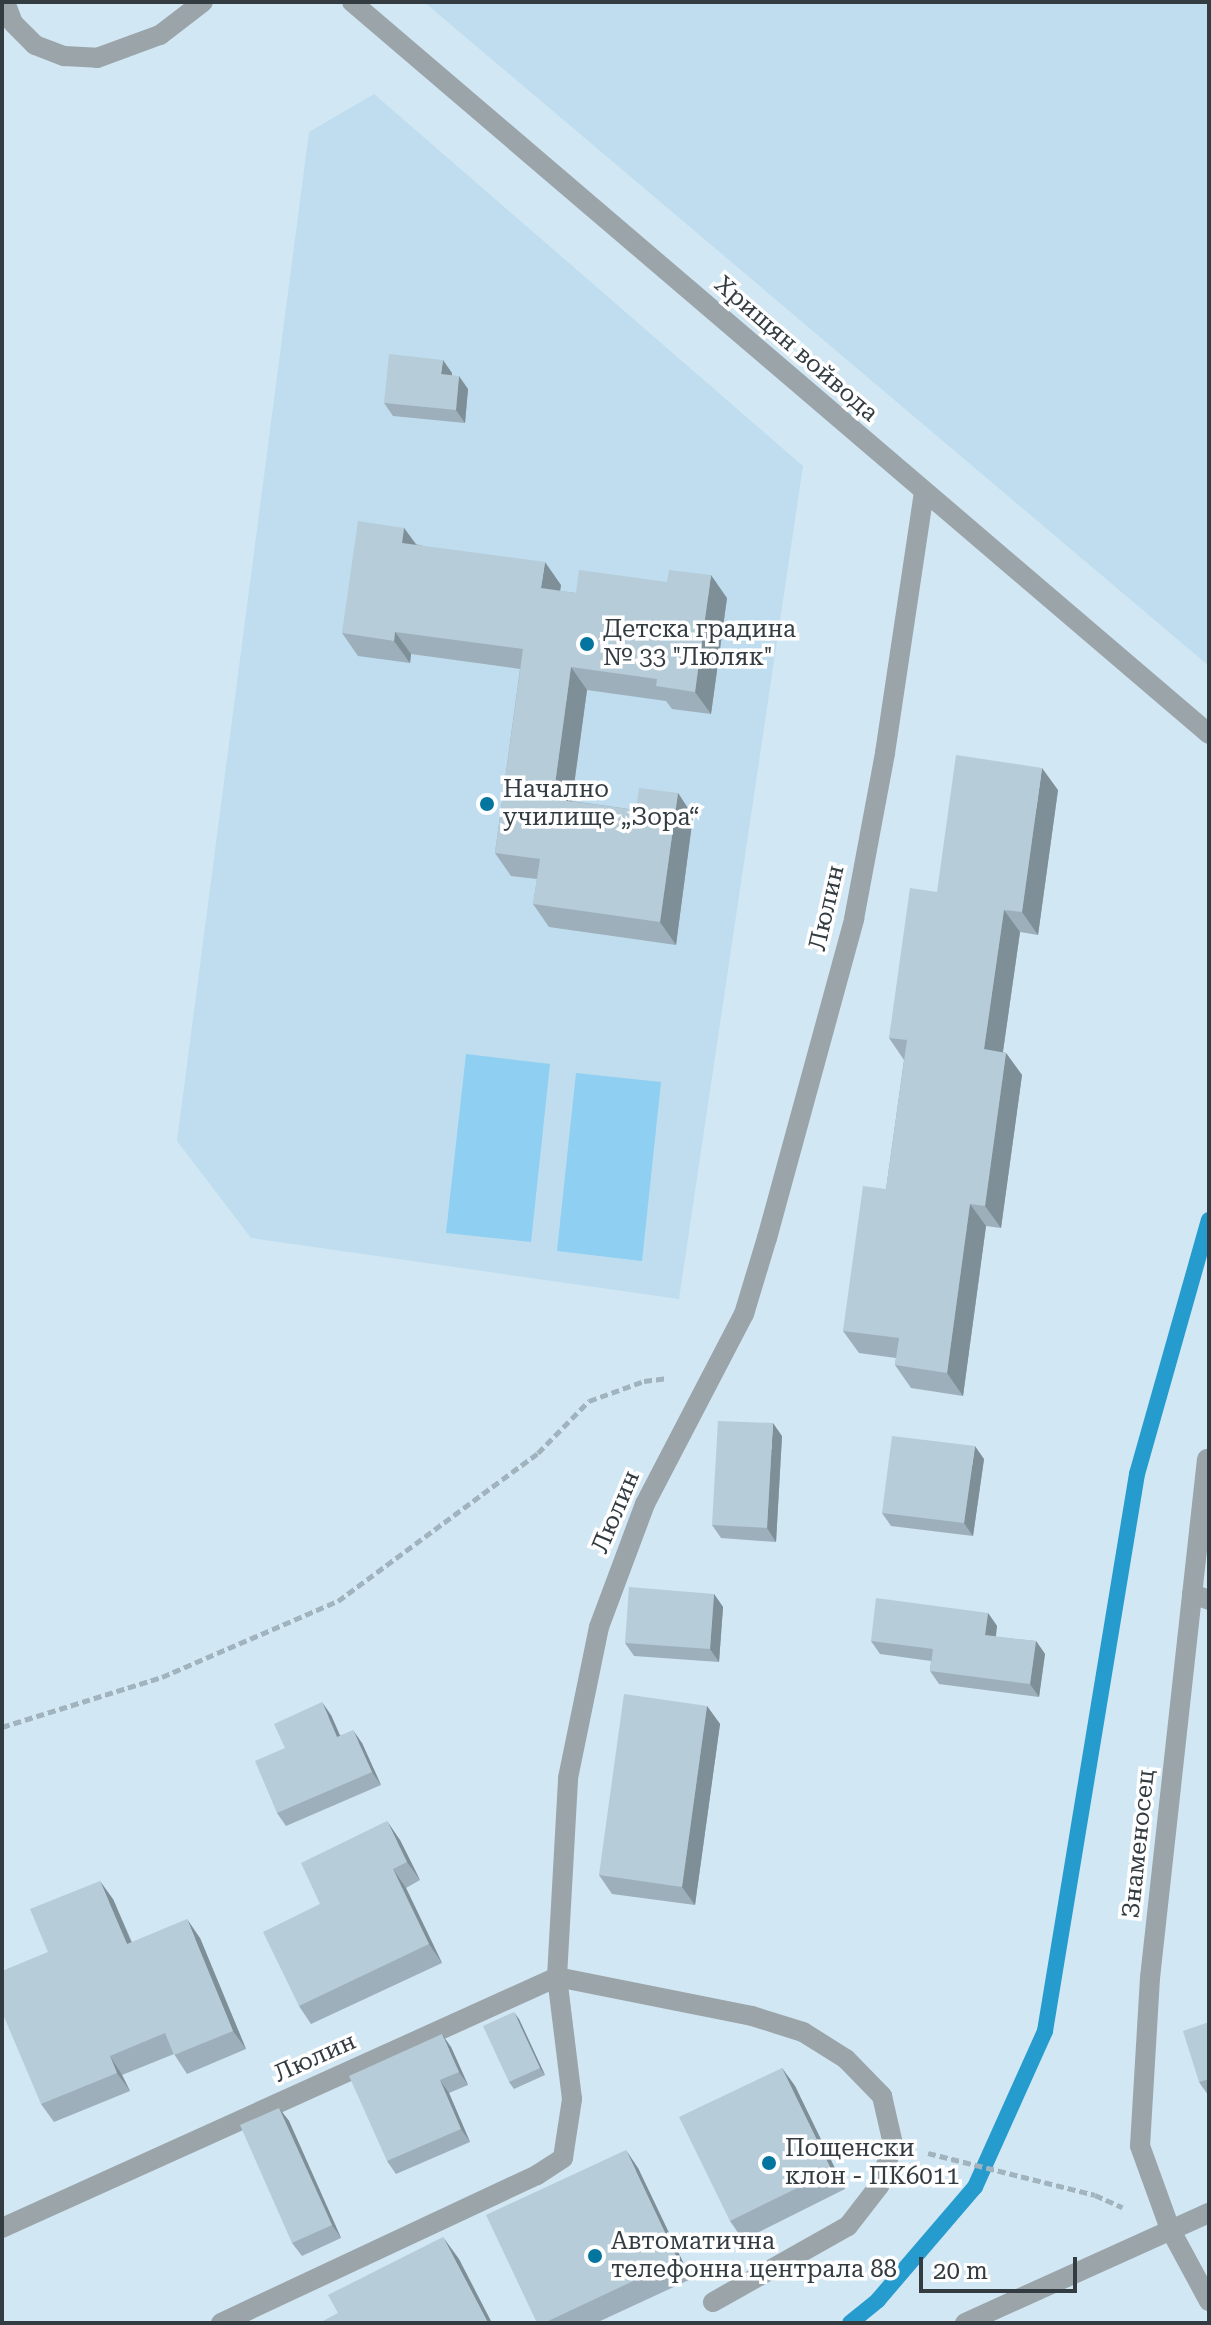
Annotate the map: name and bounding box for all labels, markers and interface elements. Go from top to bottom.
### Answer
street label: Хрищян войвода [708,270,884,428]
place label: Детска градина № 33 "Люляк" [603,616,796,672]
marker: Детска градина № 33 "Люляк" [578,635,596,653]
place label: Начално училище „Зора“ [503,776,699,832]
marker: Начално училище „Зора“ [478,795,496,813]
street label: Люлин [803,863,851,953]
street label: Люлин [586,1466,646,1558]
street label: Знаменосец [1117,1768,1161,1920]
street label: Люлин [270,2027,360,2089]
place label: Пощенски клон - ПК6011 [785,2135,960,2191]
marker: Пощенски клон - ПК6011 [760,2154,778,2172]
place label: Автоматична телефонна централа 88 [611,2228,897,2284]
scale bar [923,2241,1081,2291]
marker: Автоматична телефонна централа 88 [586,2247,604,2265]
text: 20 m [933,2257,988,2285]

